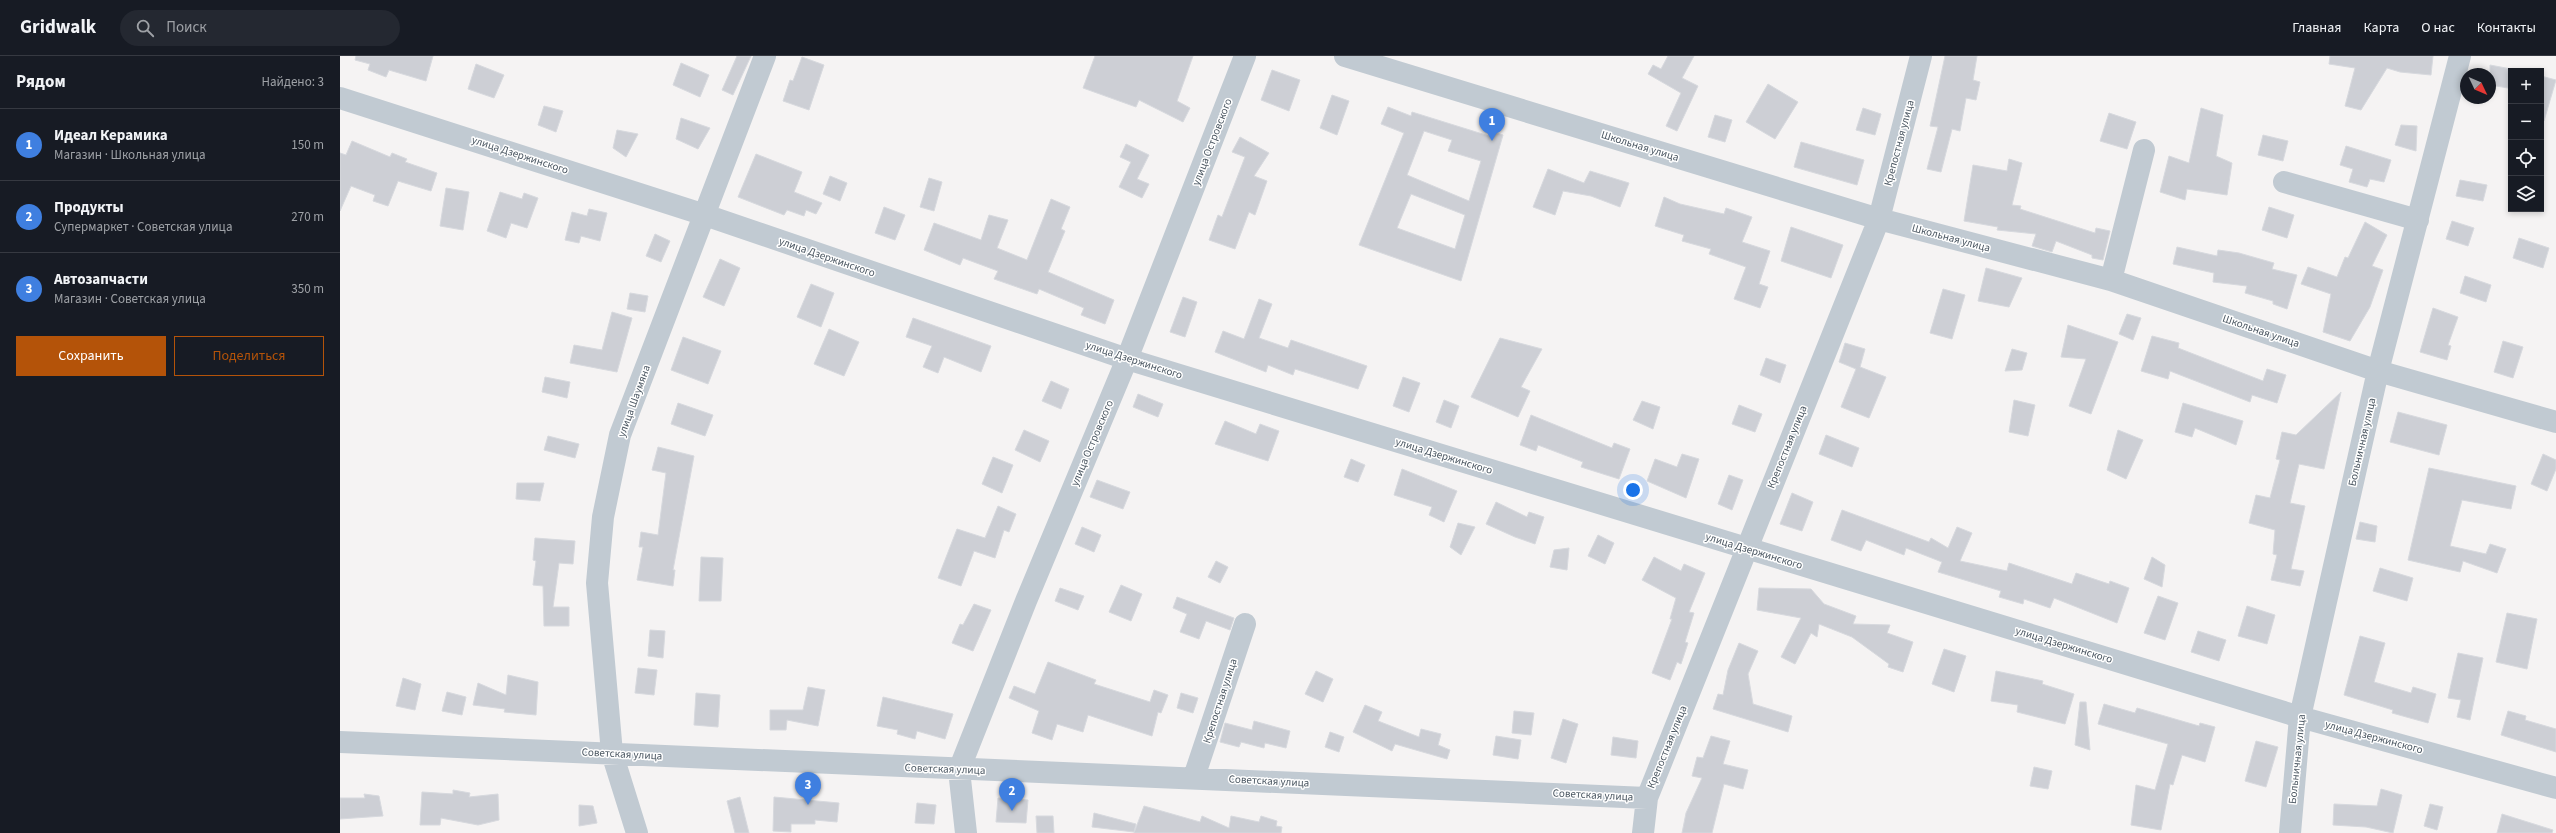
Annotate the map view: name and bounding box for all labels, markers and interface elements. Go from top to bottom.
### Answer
search box [120,10,400,46]
text: Gridwalk [20,14,96,41]
icon: search [134,17,156,39]
text: Поиск [166,17,207,38]
text: Главная [2292,18,2341,38]
text: Карта [2363,18,2399,38]
text: О нас [2421,18,2455,38]
text: Контакты [2477,18,2536,38]
north arrow [2460,68,2496,104]
map controls [2508,68,2544,212]
button: + [2508,68,2544,104]
text: Рядом [16,70,66,94]
text: Найдено: 3 [262,73,324,91]
street label: улица Островского [1188,96,1236,188]
street label: Крепостная улица [1880,98,1918,188]
button: − [2508,104,2544,140]
pin: 1 [1479,108,1505,141]
text: Идеал Керамика [54,125,168,146]
street label: Школьная улица [1599,127,1681,165]
street label: улица Дзержинского [470,132,570,178]
text: 1 [26,136,32,154]
text: 150 m [291,136,324,154]
button: locate [2508,140,2544,176]
text: Магазин · Школьная улица [54,146,206,164]
button: layers [2508,176,2544,212]
text: Продукты [54,197,124,218]
text: 2 [26,208,32,226]
text: 270 m [291,208,324,226]
text: Супермаркет · Советская улица [54,218,232,236]
street label: Школьная улица [1910,220,1992,256]
street label: улица Дзержинского [777,233,877,281]
text: Автозапчасти [54,269,148,290]
text: 3 [26,280,32,298]
text: 350 m [291,280,324,298]
text: Магазин · Советская улица [54,290,206,308]
street label: Школьная улица [2220,311,2302,351]
button: Сохранить [16,336,166,376]
button: Поделиться [174,336,324,376]
street label: улица Дзержинского [1084,337,1184,383]
street label: улица Шаумяна [614,363,654,439]
street label: Больничная улица [2345,396,2379,488]
street label: улица Островского [1067,398,1117,488]
street label: Крепостная улица [1763,403,1811,491]
street label: улица Дзержинского [1394,434,1494,478]
your location [1623,480,1643,500]
street label: улица Дзержинского [1704,529,1804,573]
street label: улица Дзержинского [2014,623,2114,667]
street label: Крепостная улица [1199,657,1241,745]
street label: Крепостная улица [1643,703,1691,791]
street label: Больничная улица [2285,713,2309,805]
street label: улица Дзержинского [2323,717,2425,757]
street label: Советская улица [581,744,663,764]
street label: Советская улица [904,760,986,778]
street label: Советская улица [1228,771,1310,791]
pin: 3 [795,772,821,805]
pin: 2 [999,778,1025,811]
street label: Советская улица [1552,785,1634,805]

